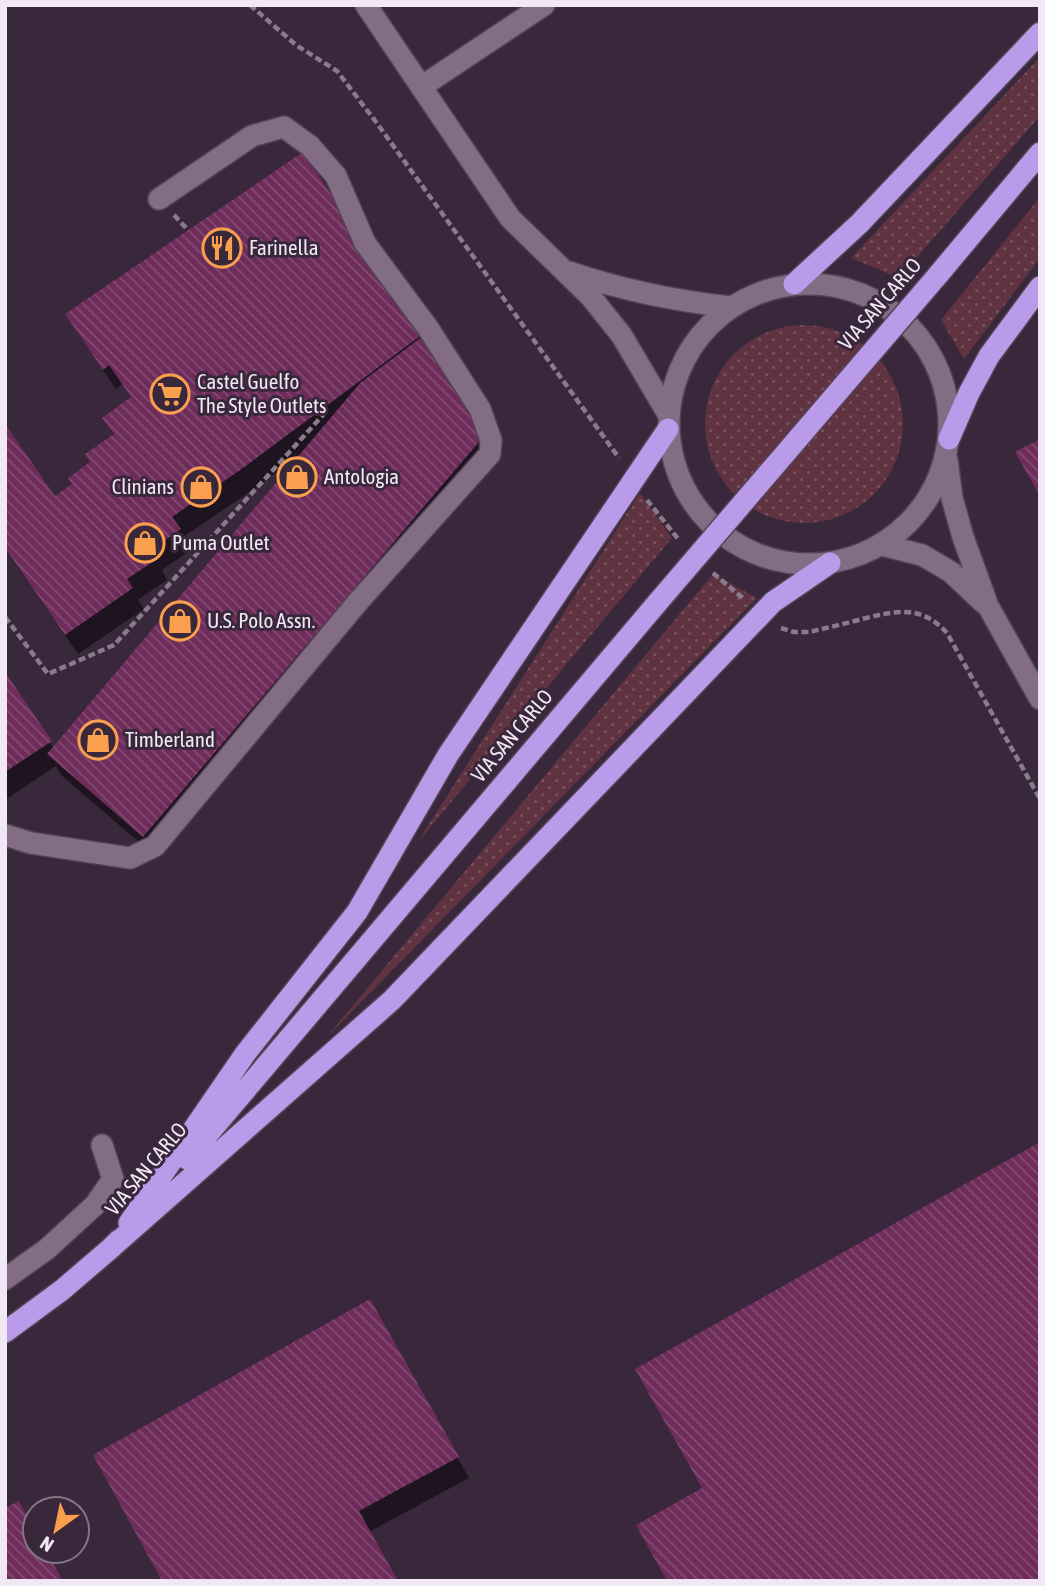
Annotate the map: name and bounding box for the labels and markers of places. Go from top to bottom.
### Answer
restaurant icon: Farinella [201,227,243,269]
place label: Farinella [249,235,318,259]
place label: Castel Guelfo The Style Outlets [197,369,327,417]
supermarket icon: Castel Guelfo The Style Outlets [149,373,191,415]
shop icon: Antologia [276,456,318,498]
place label: Antologia [324,464,399,488]
shop icon: Clinians [180,466,222,508]
place label: Clinians [112,474,174,498]
shop icon: Puma Outlet [124,522,166,564]
place label: Puma Outlet [172,530,270,554]
shop icon: U.S. Polo Assn. [159,600,201,642]
place label: U.S. Polo Assn. [207,608,315,632]
shop icon: Timberland [77,719,119,761]
place label: Timberland [125,727,215,751]

